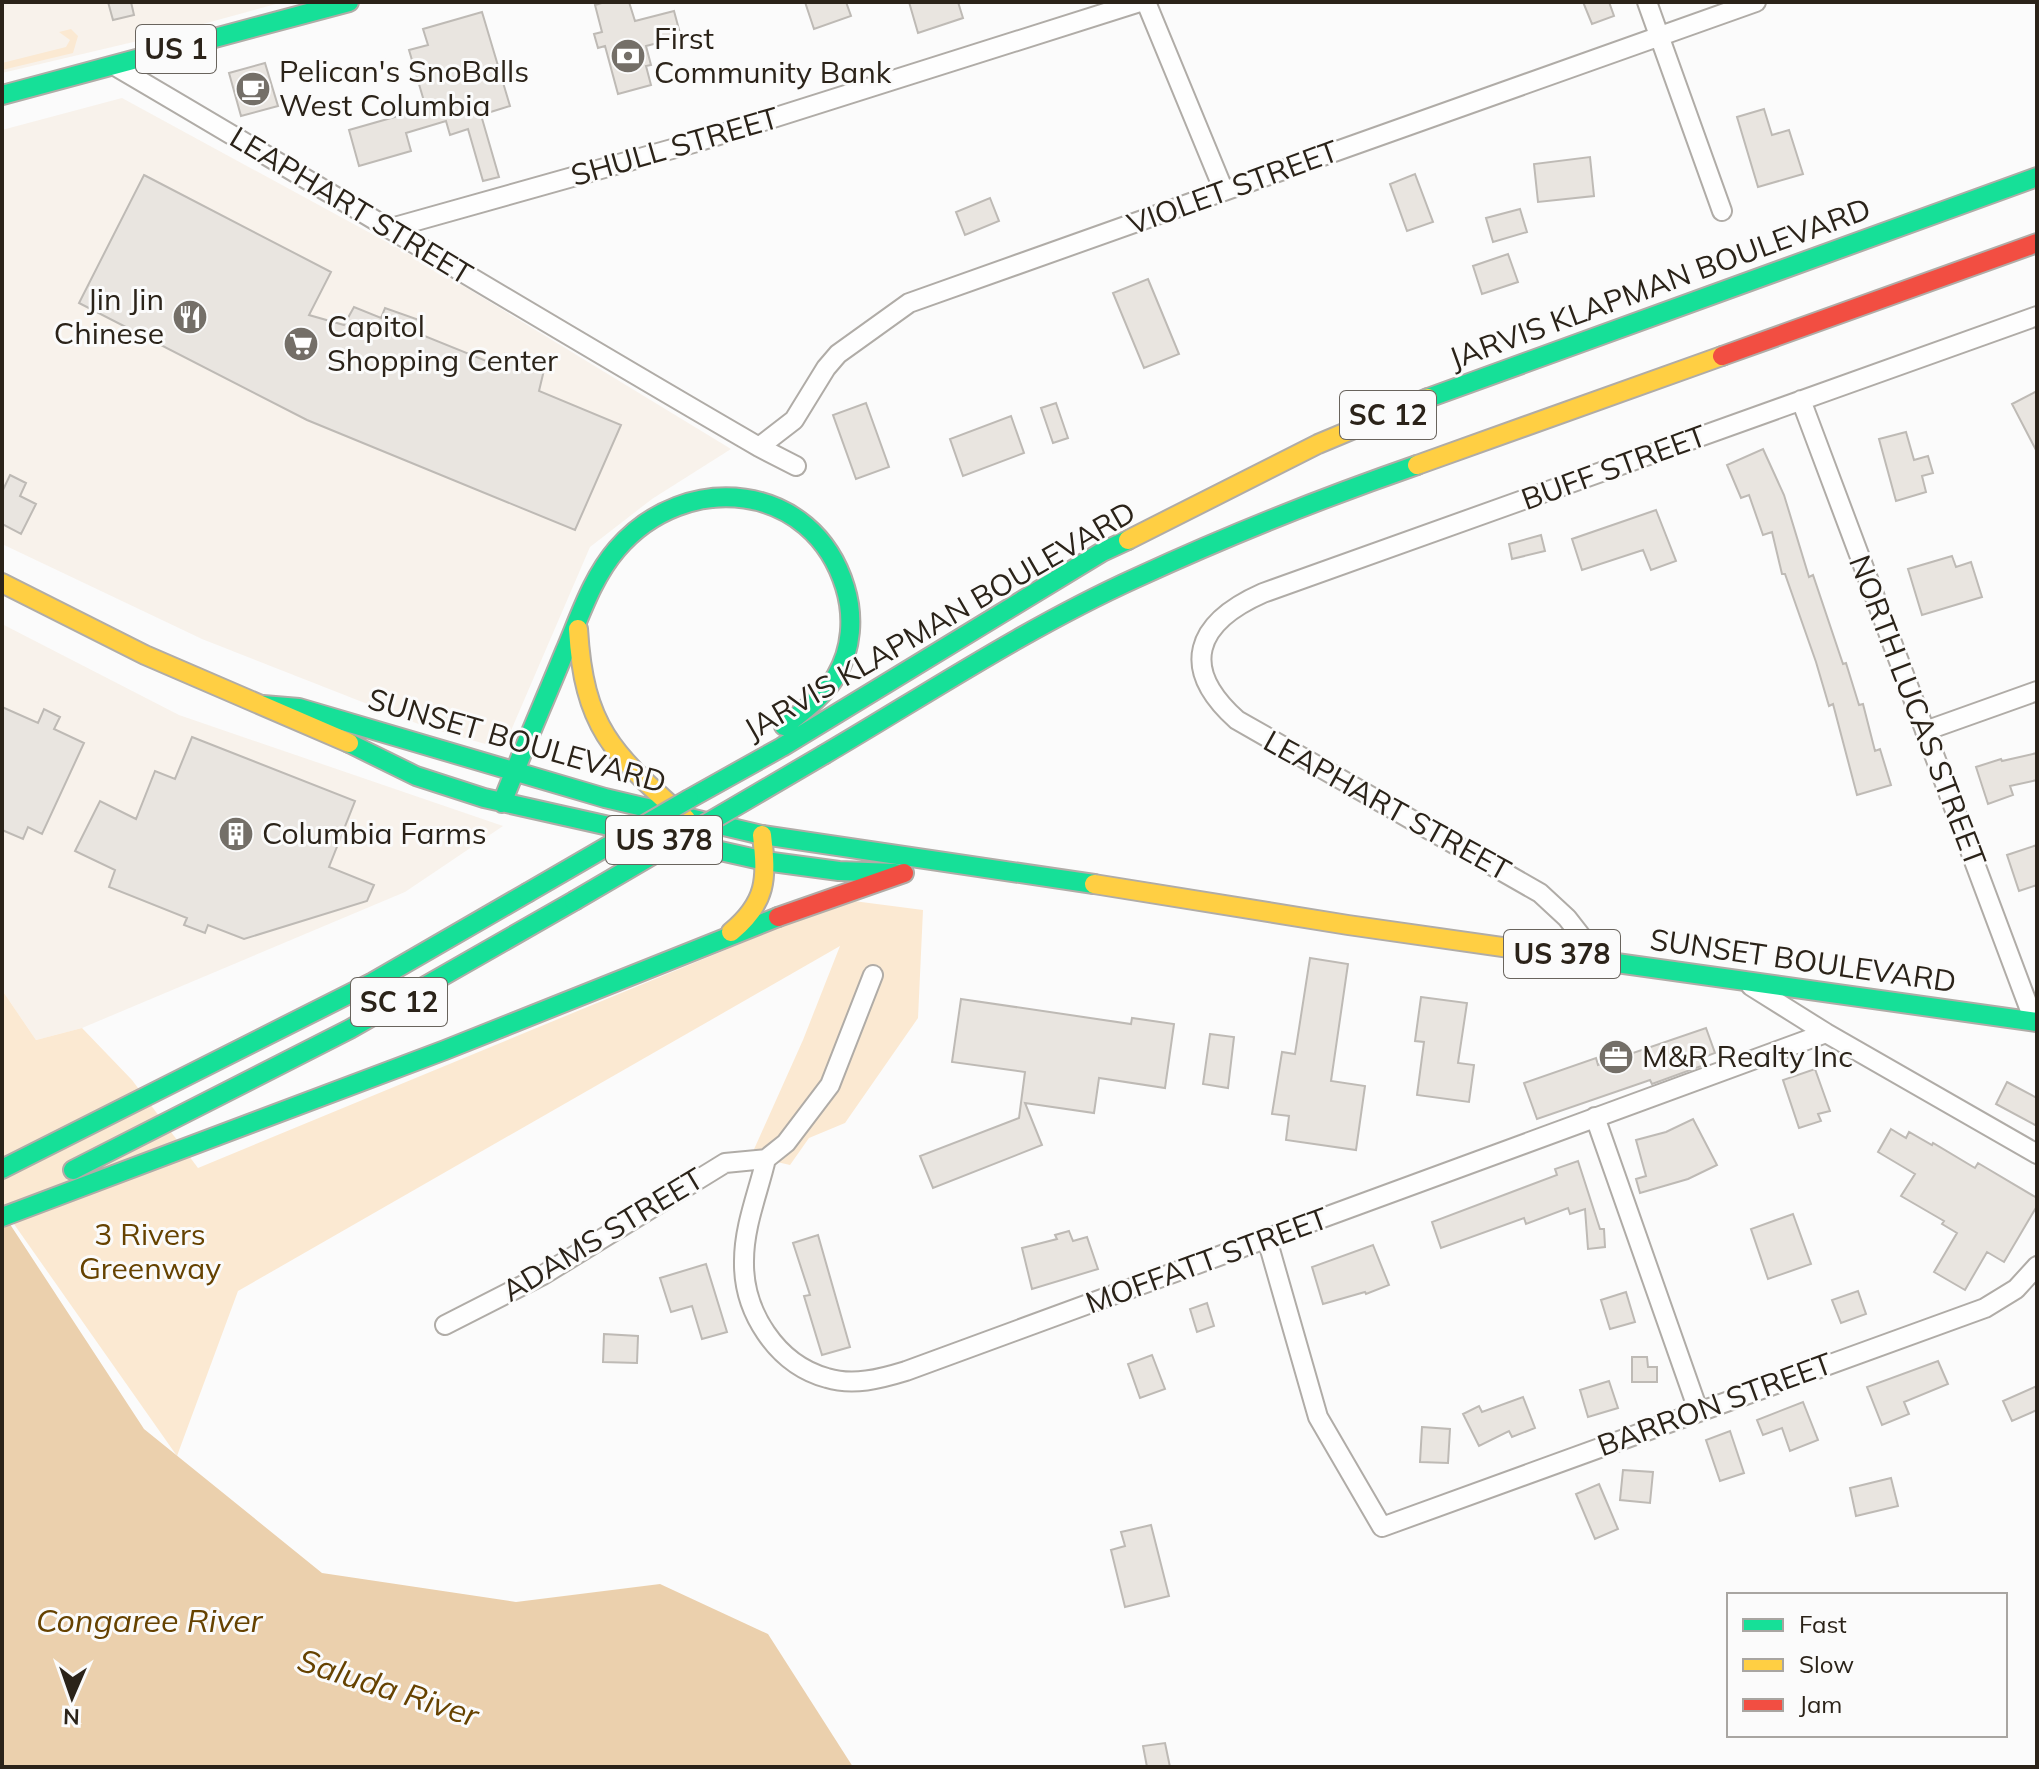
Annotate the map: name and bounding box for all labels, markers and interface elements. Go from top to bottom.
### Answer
place label: First Community Bank [654,19,892,91]
road number: US 1 [136,25,216,73]
bank icon: First Community Bank [609,37,647,75]
place label: Pelican's SnoBalls West Columbia [279,52,529,124]
cafe icon: Pelican's SnoBalls West Columbia [234,70,272,108]
street label: SHULL STREET [567,98,783,194]
street label: LEAPHART STREET [223,118,480,293]
street label: VIOLET STREET [1122,131,1343,243]
street label: JARVIS KLAPMAN BOULEVARD [1444,189,1876,377]
place label: Jin Jin Chinese [54,280,164,352]
restaurant icon: Jin Jin Chinese [171,298,209,336]
place label: Capitol Shopping Center [327,307,558,379]
supermarket icon: Capitol Shopping Center [282,325,320,363]
road number: SC 12 [1340,391,1436,439]
street label: BUFF STREET [1516,416,1711,518]
street label: JARVIS KLAPMAN BOULEVARD [737,492,1142,748]
street label: NORTH LUCAS STREET [1841,550,1995,872]
street label: SUNSET BOULEVARD [364,679,671,801]
street label: LEAPHART STREET [1257,722,1518,889]
place label: Columbia Farms [262,814,487,852]
building icon: Columbia Farms [217,815,255,853]
road number: US 378 [606,816,722,864]
street label: SUNSET BOULEVARD [1648,920,1959,1000]
road number: US 378 [1504,930,1620,978]
road number: SC 12 [351,978,447,1026]
place label: M&R Realty Inc [1642,1037,1853,1075]
office icon: M&R Realty Inc [1597,1038,1635,1076]
street label: ADAMS STREET [495,1159,710,1309]
street label: MOFFATT STREET [1080,1199,1333,1322]
park label: 3 Rivers Greenway [79,1215,221,1287]
street label: BARRON STREET [1592,1344,1837,1464]
legend [1727,1593,2007,1737]
water label: Congaree River [36,1600,264,1640]
text: Fast [1799,1609,1847,1639]
water label: Saluda River [293,1639,485,1735]
text: Slow [1799,1649,1854,1679]
north arrow [32,1657,112,1737]
text: Jam [1799,1689,1842,1719]
text: N [63,1703,80,1731]

